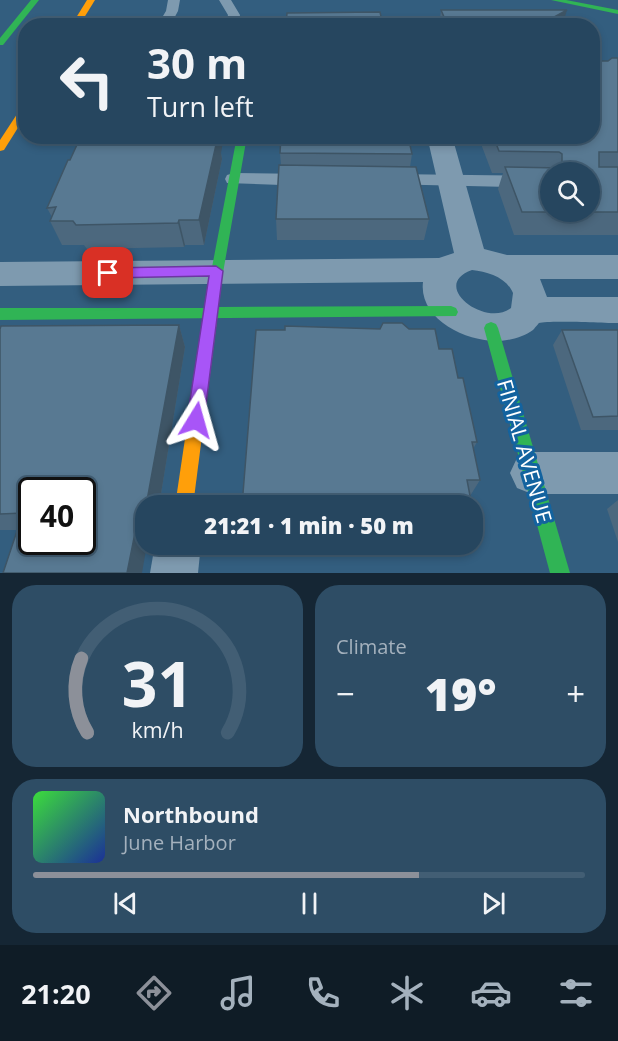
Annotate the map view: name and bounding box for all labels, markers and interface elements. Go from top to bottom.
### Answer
text: 30 m [147,34,247,91]
icon: left [48,42,126,120]
text: Turn left [147,88,254,125]
map controls [540,162,600,222]
button: search [540,162,600,222]
pin [82,247,133,298]
icon: arrive [91,256,124,289]
street label: FINIAL AVENUE [491,376,559,526]
position arrow [164,388,228,452]
speed limit sign: 40 [18,477,96,555]
text: 21:21 · 1 min · 50 m [204,510,414,540]
text: Climate [336,633,407,660]
text: 31 [122,640,193,725]
text: 19° [425,663,496,724]
text: − [336,671,355,716]
text: + [566,671,585,716]
text: km/h [131,715,184,744]
text: Northbound [123,799,259,829]
text: June Harbor [123,829,236,856]
icon: previous [109,887,142,920]
icon: pause [293,887,326,920]
icon: next [477,887,510,920]
icon: directions [133,972,175,1014]
icon: music [217,972,259,1014]
icon: phone [302,972,344,1014]
icon: climate [386,972,428,1014]
icon: car [470,972,512,1014]
icon: filters [555,972,597,1014]
text: 21:20 [21,975,91,1012]

